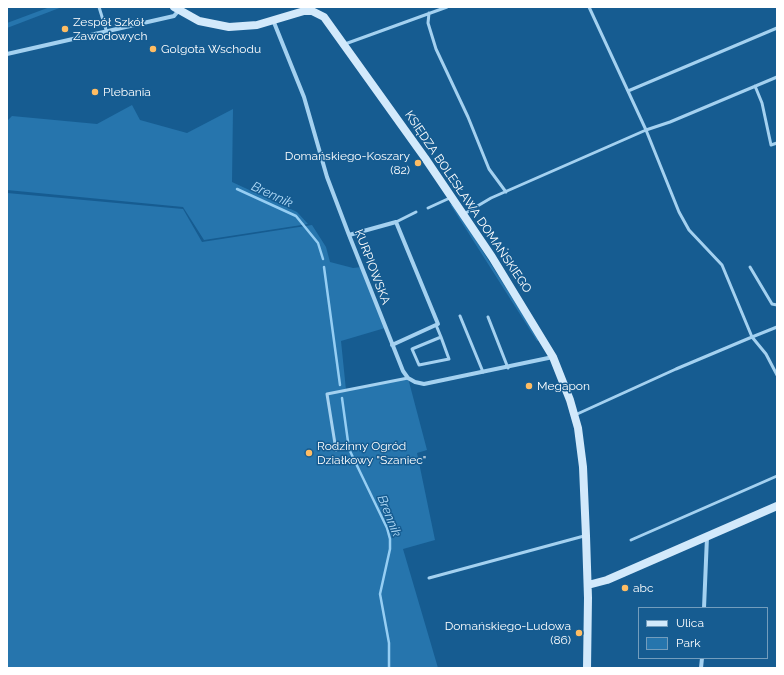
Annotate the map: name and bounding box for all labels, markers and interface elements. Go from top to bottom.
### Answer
place label: Zespół Szkół Zawodowych [73,15,148,43]
marker: Zespół Szkół Zawodowych [60,24,70,34]
place label: Golgota Wschodu [161,42,261,56]
marker: Golgota Wschodu [148,44,158,54]
place label: Plebania [103,85,151,99]
marker: Plebania [90,87,100,97]
street label: KSIĘDZA BOLESŁAWA DOMAŃSKIEGO [401,108,535,296]
place label: Domańskiego-Koszary (82) [285,149,410,177]
marker: Domańskiego-Koszary (82) [413,158,423,168]
water label: Brennik [249,179,295,211]
street label: KURPIOWSKA [351,227,393,307]
place label: Megapon [537,379,590,393]
marker: Megapon [524,381,534,391]
place label: Rodzinny Ogród Działkowy "Szaniec" [317,439,426,467]
marker: Rodzinny Ogród Działkowy "Szaniec" [304,448,314,458]
water label: Brennik [374,493,404,539]
place label: abc [633,581,654,595]
marker: abc [620,583,630,593]
legend [638,607,768,659]
text: Ulica [676,616,704,630]
place label: Domańskiego-Ludowa (86) [445,619,571,647]
marker: Domańskiego-Ludowa (86) [574,628,584,638]
text: Park [676,636,701,650]

